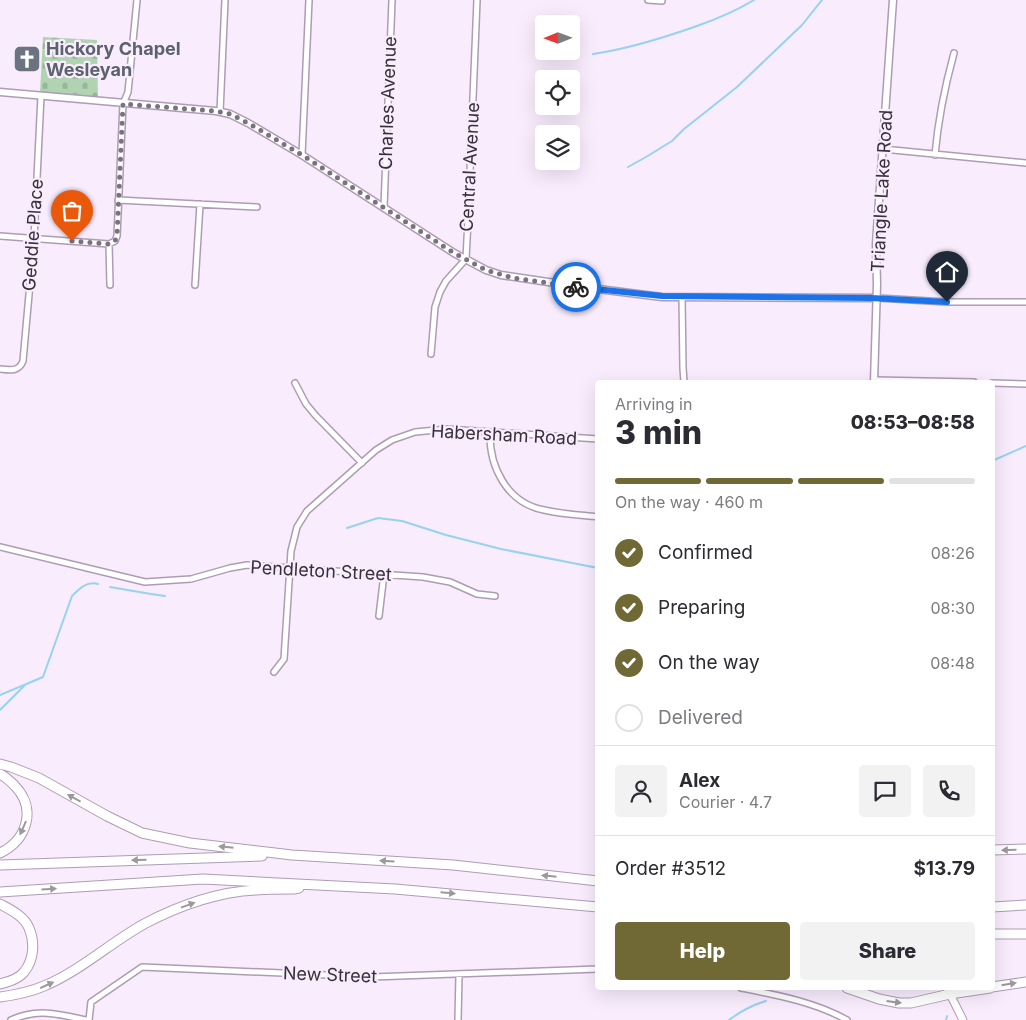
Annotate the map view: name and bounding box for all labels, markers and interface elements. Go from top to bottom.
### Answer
north arrow [535,15,580,60]
map controls [535,15,580,170]
street label: Charles Avenue [375,36,400,170]
place label: Hickory Chapel Wesleyan [46,38,181,80]
church icon: Hickory Chapel Wesleyan [12,44,42,74]
button: locate [535,70,580,115]
street label: Central Avenue [456,102,483,232]
street label: Triangle Lake Road [867,109,896,273]
button: layers [535,125,580,170]
street label: Geddie Place [18,178,47,292]
pin [51,190,93,241]
icon: bag [58,197,86,225]
pin [926,251,968,302]
icon: home [933,258,961,286]
courier [551,262,601,312]
icon: bike [562,273,590,301]
text: Arriving in [615,394,692,414]
text: 08:53–08:58 [851,411,975,434]
text: 3 min [615,413,702,452]
street label: Habersham Road [430,420,578,449]
text: On the way · 460 m [615,492,763,512]
icon: check [615,539,643,567]
text: Confirmed [658,541,753,564]
text: 08:26 [931,543,975,563]
street label: Pendleton Street [250,556,392,585]
icon: check [615,594,643,622]
text: Preparing [658,596,745,619]
text: 08:30 [930,598,975,618]
icon: check [615,649,643,677]
text: On the way [658,651,760,674]
text: 08:48 [930,653,975,673]
text: Delivered [658,706,743,729]
button: person [615,765,667,817]
button: chat [859,765,911,817]
button: phone [923,765,975,817]
text: Alex [679,769,720,792]
text: Courier · 4.7 [679,792,772,812]
one-way arrow [67,793,80,802]
one-way arrow [19,821,28,836]
one-way arrow [218,843,234,851]
one-way arrow [1001,846,1017,854]
one-way arrow [379,856,395,864]
one-way arrow [130,857,146,865]
text: Order #3512 [615,857,726,880]
text: $13.79 [913,857,975,880]
one-way arrow [541,872,557,880]
one-way arrow [41,885,57,893]
one-way arrow [440,890,456,898]
one-way arrow [181,901,196,909]
button: Help [615,922,790,980]
button: Share [800,922,975,980]
street label: New Street [283,962,378,987]
one-way arrow [40,980,54,988]
one-way arrow [1002,980,1018,988]
one-way arrow [886,998,902,1006]

